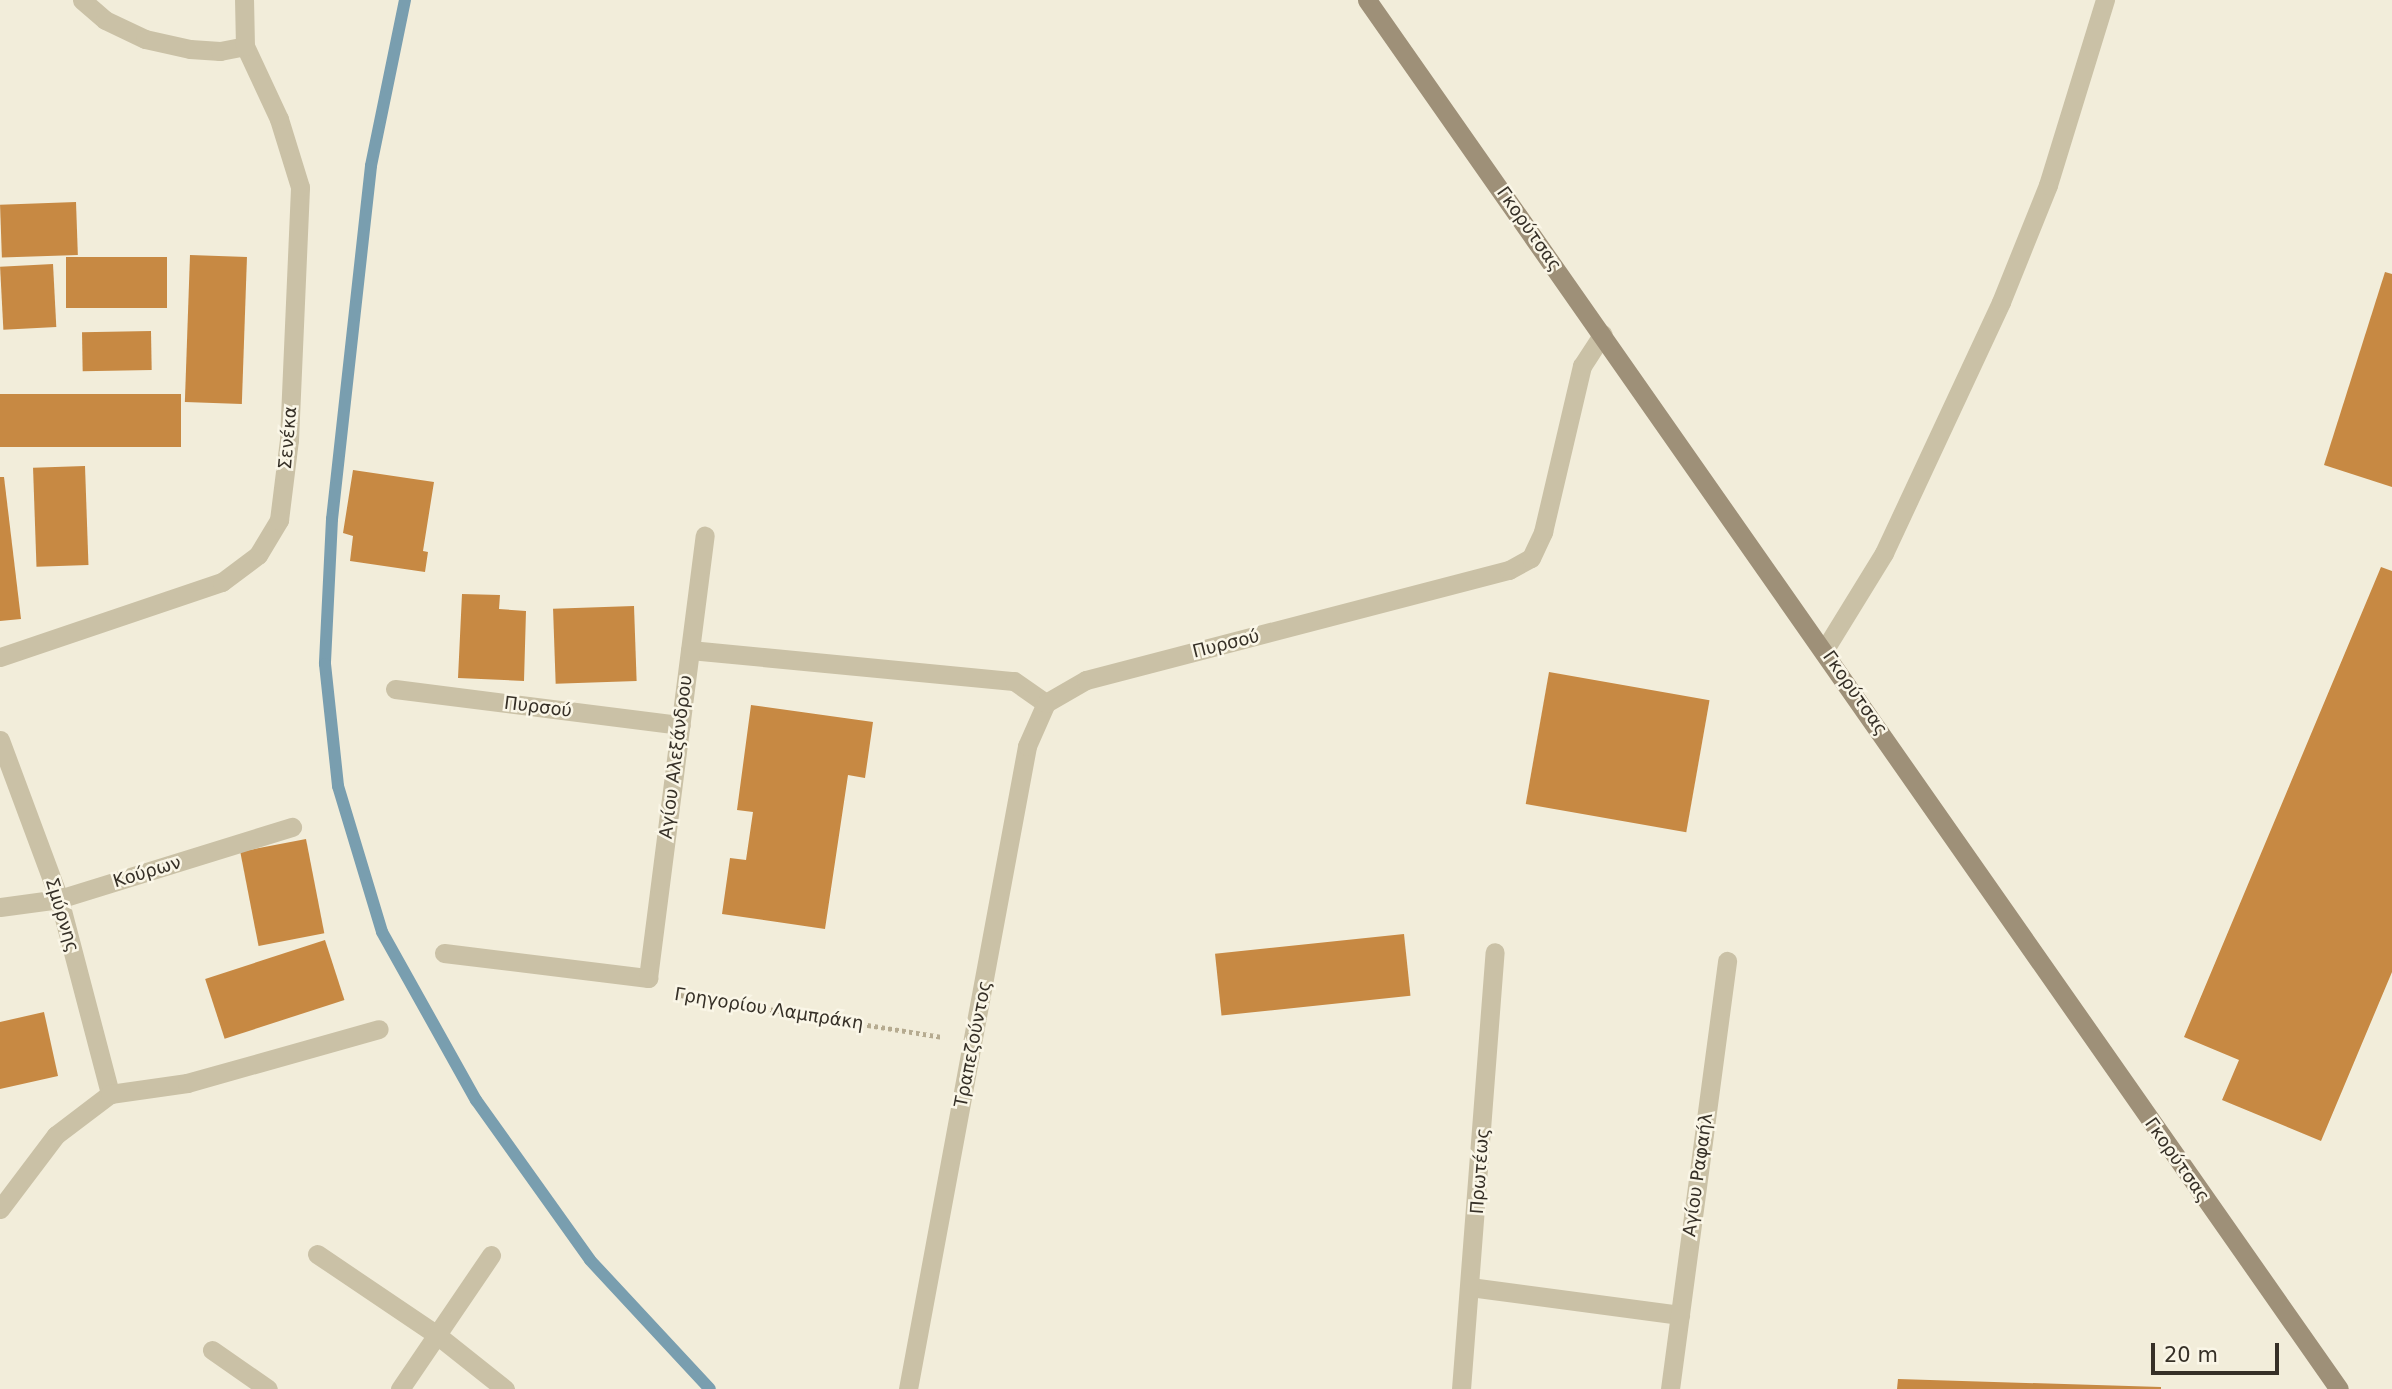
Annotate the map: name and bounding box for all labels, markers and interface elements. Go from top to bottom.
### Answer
street label: Γκορύτσας [1492,183,1566,275]
street label: Σενέκα [274,405,302,471]
street label: Πυρσού [1190,625,1262,663]
street label: Γκορύτσας [1818,647,1892,739]
street label: Αγίου Αλεξάνδρου [655,674,697,840]
street label: Πυρσού [503,692,573,722]
street label: Κούρων [110,851,184,893]
street label: Σμύρνης [40,875,84,955]
street label: Τραπεζούντος [950,979,996,1109]
street label: Γρηγορίου Λαμπράκη [673,983,865,1035]
street label: Αγίου Ραφαήλ [1679,1112,1717,1238]
street label: Γκορύτσας [2140,1114,2214,1206]
street label: Πρωτέως [1466,1127,1494,1215]
scale bar [2154,1330,2282,1374]
text: 20 m [2164,1343,2218,1367]

